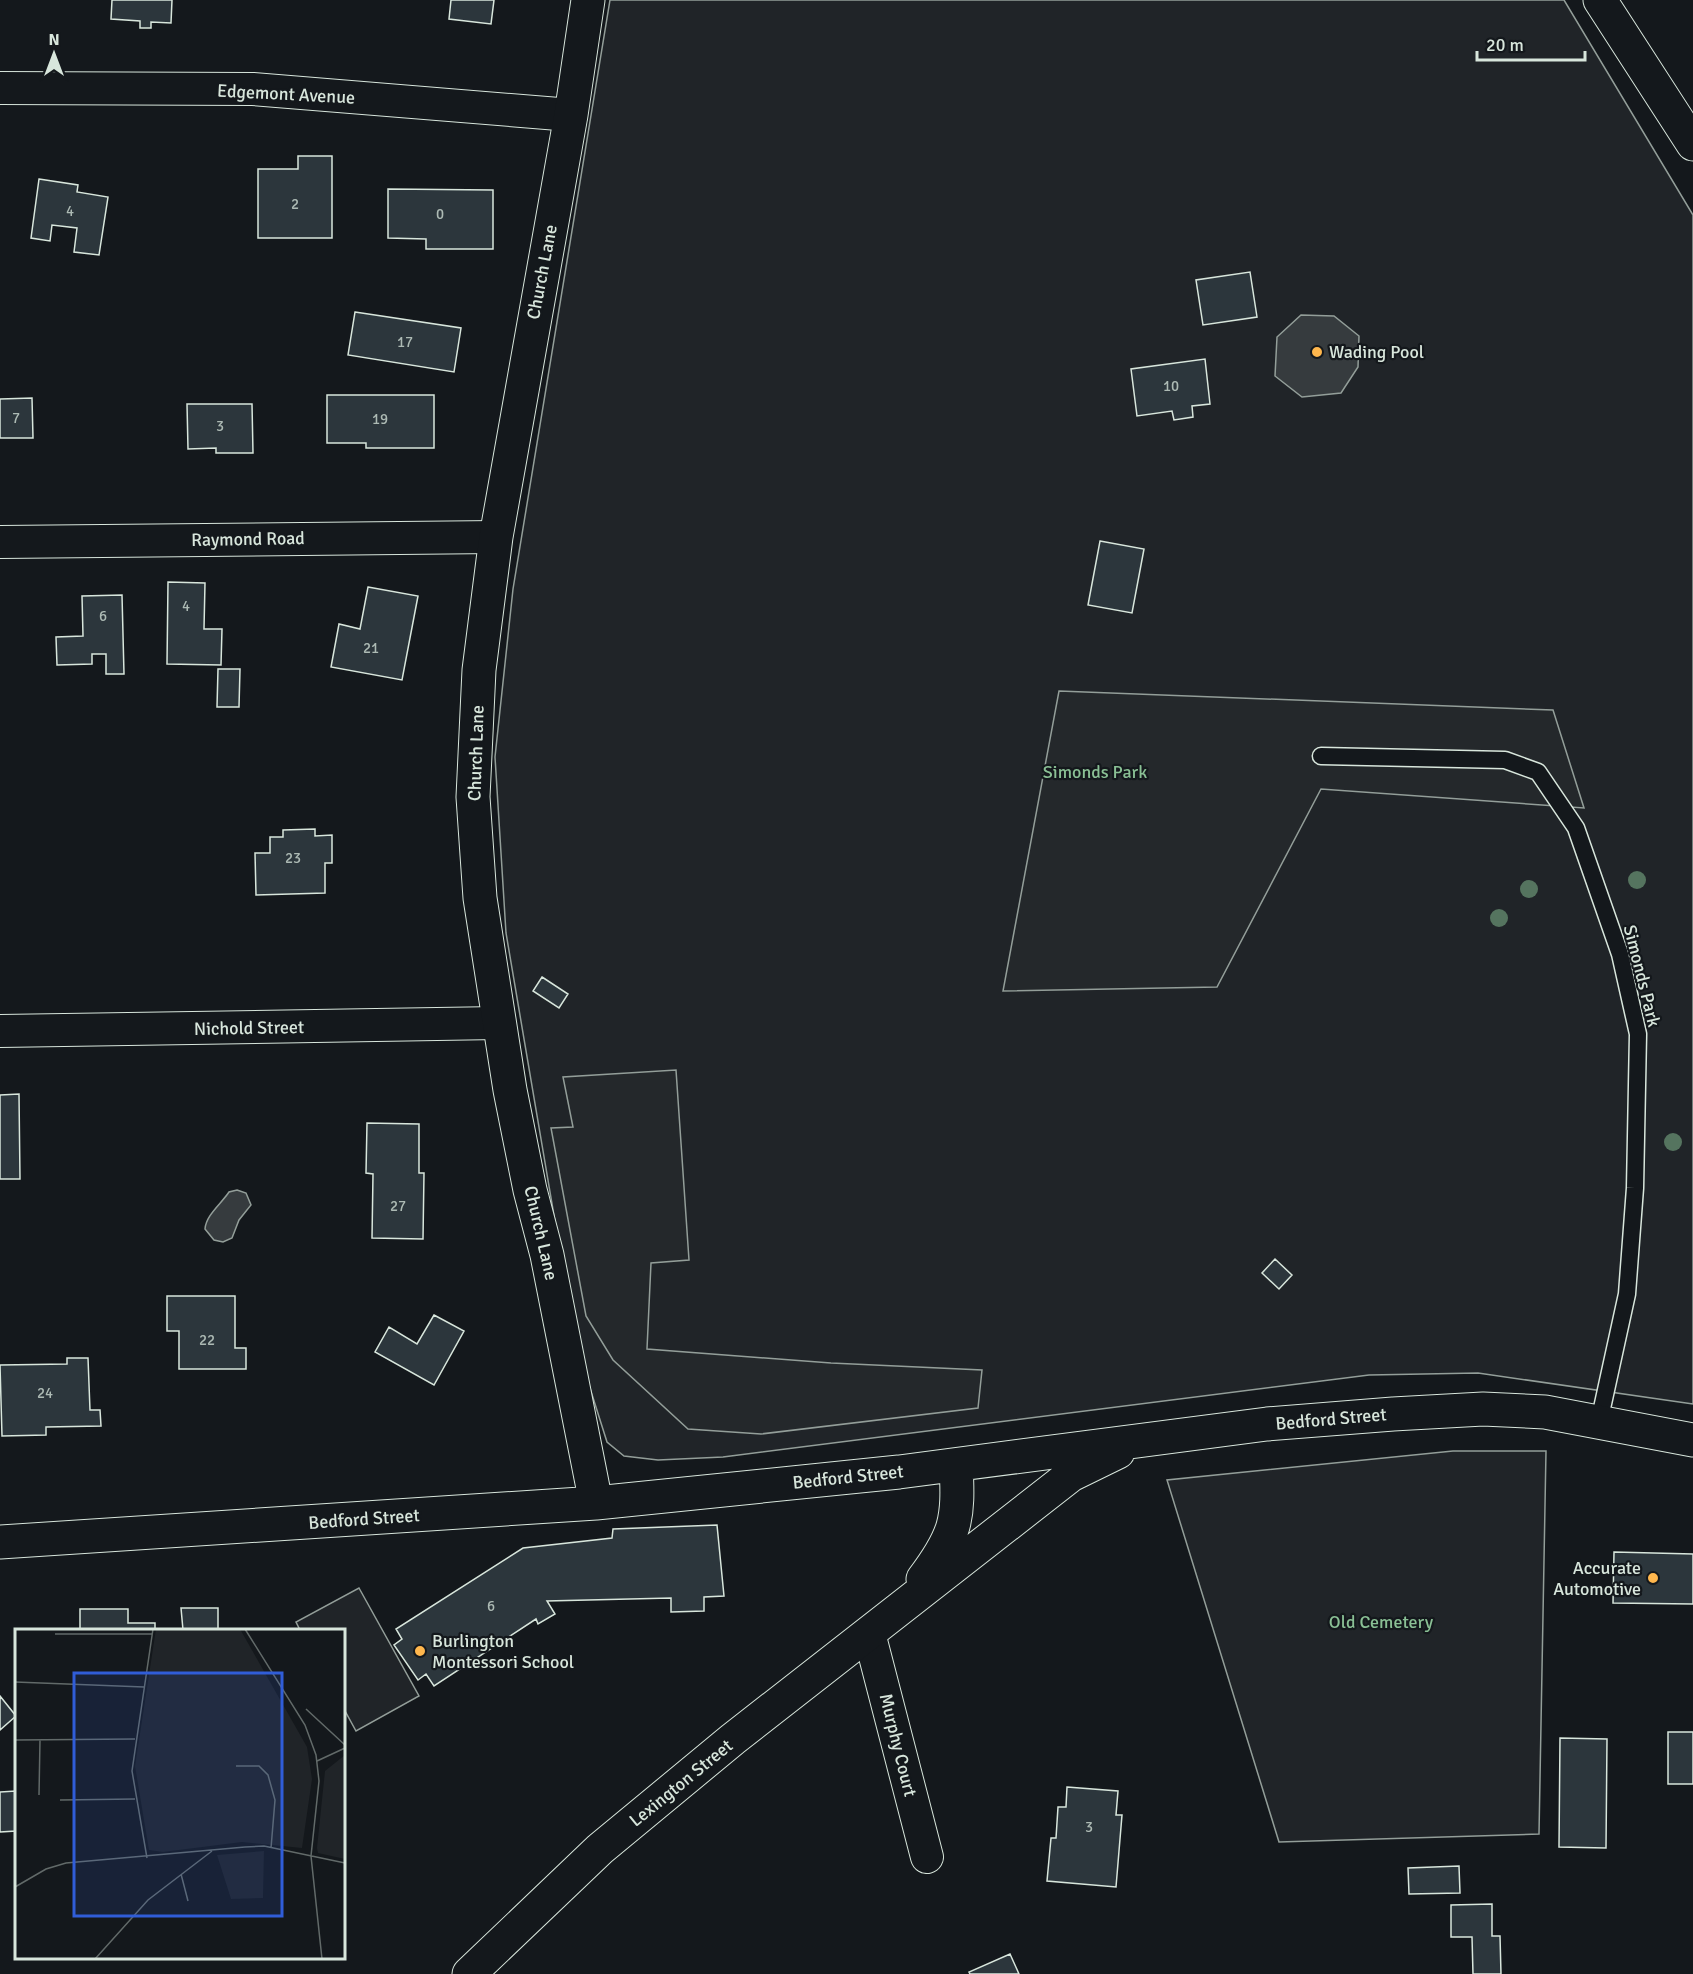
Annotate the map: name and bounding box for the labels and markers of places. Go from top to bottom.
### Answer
place label: Wading Pool [1329,341,1424,363]
marker: Wading Pool [1310,345,1324,359]
place label: Accurate Automotive [1553,1557,1641,1600]
marker: Accurate Automotive [1646,1571,1660,1585]
place label: Burlington Montessori School [432,1630,574,1673]
marker: Burlington Montessori School [413,1644,427,1658]

